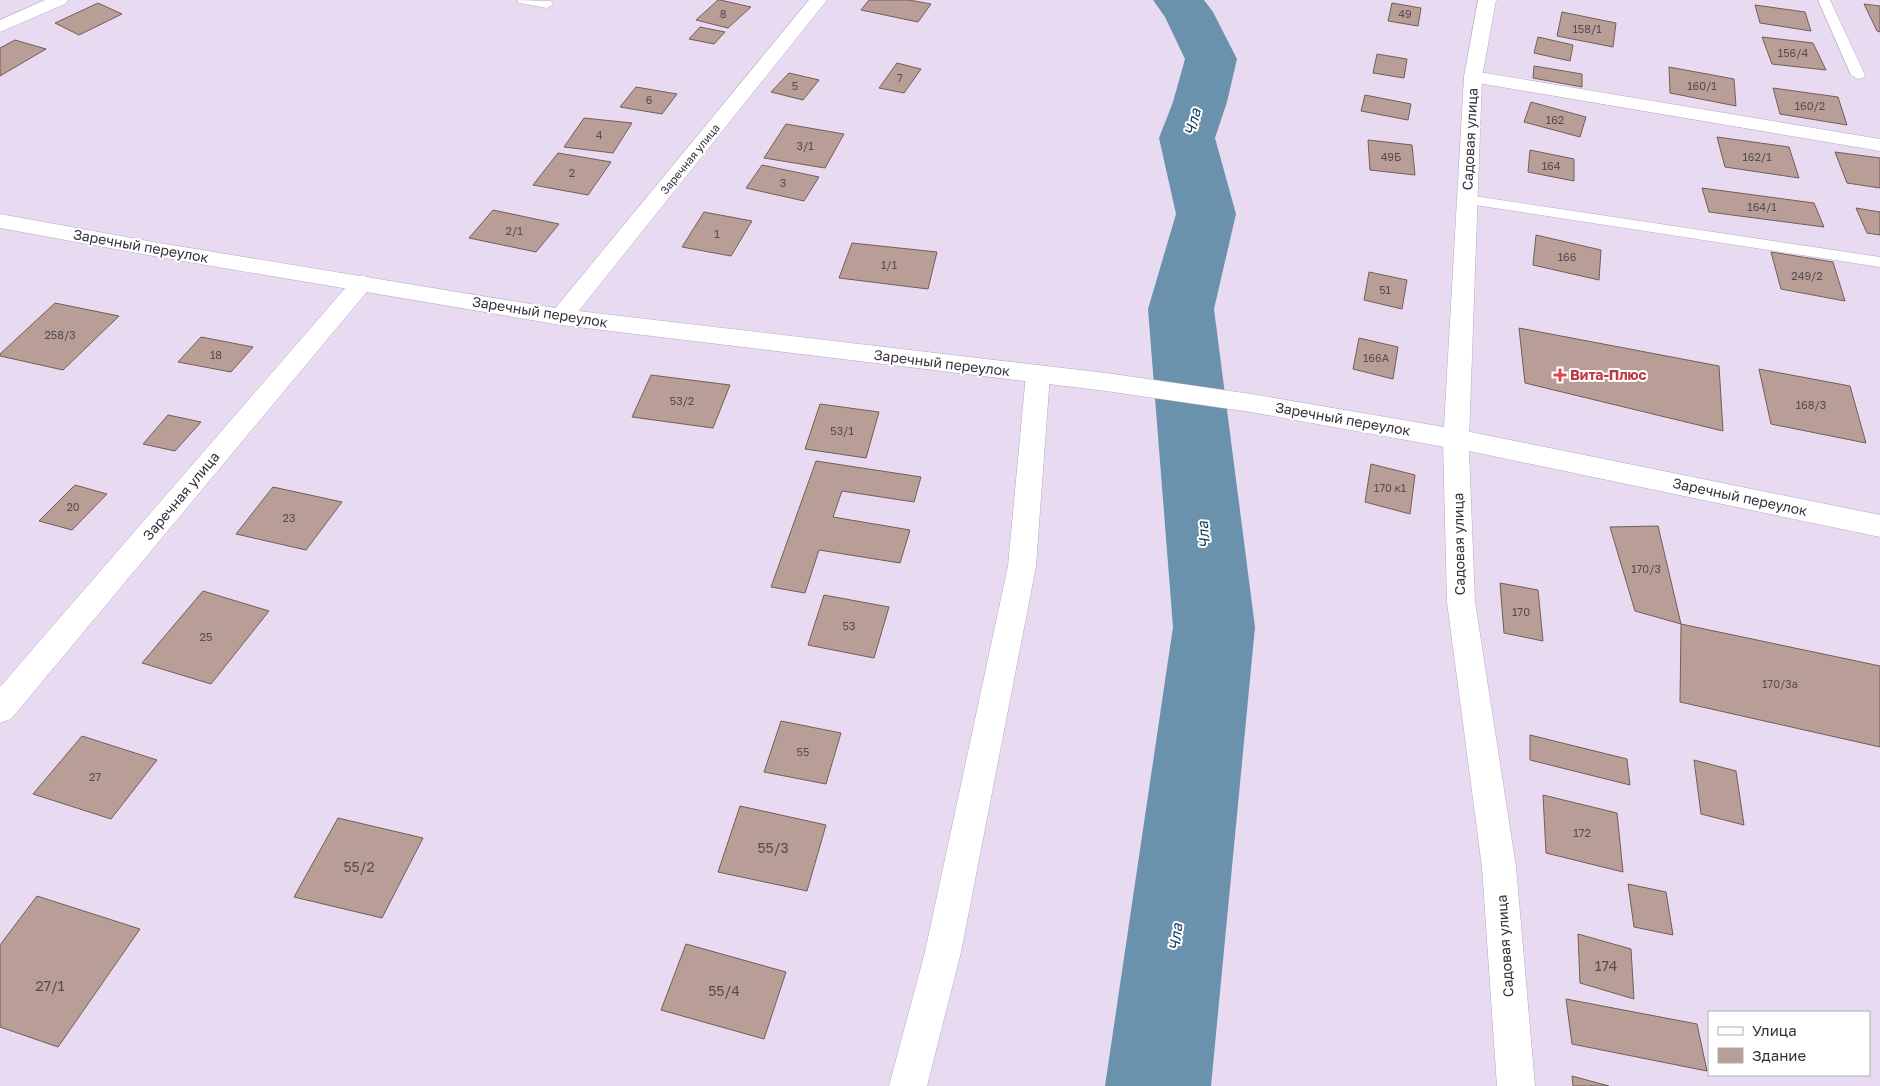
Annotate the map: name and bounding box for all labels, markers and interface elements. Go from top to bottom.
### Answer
house number: 8 [720,7,727,20]
house number: 49 [1398,7,1412,20]
house number: 158/1 [1572,22,1602,35]
house number: 156/4 [1778,46,1808,59]
house number: 7 [897,71,903,84]
house number: 5 [792,79,798,92]
house number: 160/1 [1687,79,1717,92]
street label: Садовая улица [1458,87,1481,191]
house number: 6 [646,93,653,106]
house number: 160/2 [1795,99,1825,112]
water label: Чла [1180,106,1204,137]
house number: 162 [1546,113,1564,126]
street label: Заречная улица [657,121,722,196]
house number: 4 [596,128,603,141]
house number: 3/1 [796,139,814,152]
house number: 49Б [1381,150,1401,163]
house number: 162/1 [1743,150,1772,163]
house number: 164 [1542,159,1561,172]
house number: 2 [569,166,575,179]
house number: 3 [780,176,786,189]
house number: 164/1 [1747,200,1777,213]
house number: 2/1 [506,224,523,237]
street label: Заречный переулок [72,225,210,266]
house number: 1 [714,227,720,240]
house number: 166 [1558,250,1577,263]
house number: 1/1 [881,258,897,271]
house number: 249/2 [1791,269,1823,282]
house number: 51 [1379,283,1391,296]
street label: Заречный переулок [471,292,609,331]
house number: 258/3 [44,328,76,341]
street label: Заречный переулок [873,346,1011,379]
house number: 18 [210,348,222,361]
house number: 166А [1363,351,1390,364]
place label: Вита-Плюс [1570,366,1647,383]
marker: Вита-Плюс [1554,369,1566,381]
house number: 53/2 [670,394,694,407]
street label: Заречный переулок [1274,398,1412,439]
house number: 168/3 [1796,398,1826,411]
house number: 53/1 [830,424,854,437]
street label: Заречная улица [139,448,223,543]
street label: Заречный переулок [1671,474,1809,519]
house number: 170 к1 [1374,481,1406,494]
street label: Садовая улица [1449,493,1468,595]
house number: 20 [66,500,80,513]
house number: 23 [283,511,295,524]
water label: Чла [1193,520,1213,550]
house number: 170/3 [1631,562,1661,575]
house number: 170 [1512,605,1530,618]
house number: 53 [843,619,855,632]
house number: 25 [200,630,212,643]
house number: 170/3а [1762,677,1798,690]
house number: 55 [797,745,809,758]
house number: 27 [89,770,101,783]
house number: 172 [1573,826,1591,839]
house number: 55/3 [757,839,789,856]
house number: 55/2 [343,858,375,875]
street label: Садовая улица [1492,894,1517,998]
water label: Чла [1164,922,1186,952]
house number: 174 [1595,957,1617,974]
house number: 27/1 [35,977,65,994]
house number: 55/4 [708,982,740,999]
legend [1708,1011,1870,1076]
text: Улица [1752,1021,1797,1039]
text: Здание [1752,1046,1806,1064]

